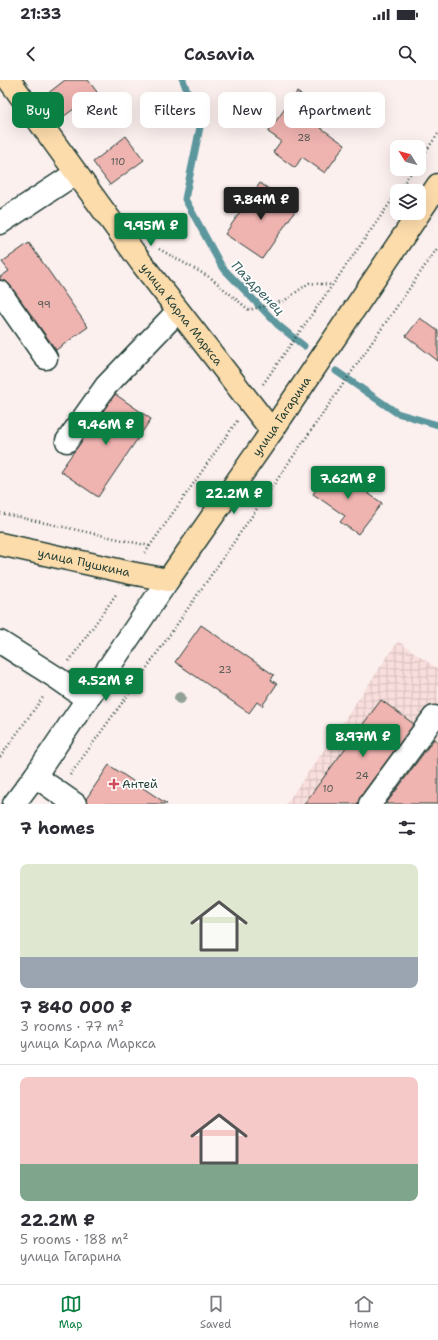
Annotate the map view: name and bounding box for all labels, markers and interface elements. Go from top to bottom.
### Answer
text: 21:33 [20,4,61,24]
text: Casavia [184,42,254,66]
icon: back [20,43,42,65]
icon: search [396,43,418,65]
chip: Buy [12,92,64,128]
chip: Rent [72,92,132,128]
chip: Filters [140,92,210,128]
chip: New [218,92,276,128]
chip: Apartment [284,92,385,128]
house number: 28 [297,131,311,144]
north arrow [390,140,426,176]
map controls [390,140,426,220]
house number: 110 [111,155,125,168]
button: layers [390,184,426,220]
pin: 7.84M ₽ [224,187,298,221]
text: 7.84M ₽ [233,191,289,208]
pin: 9.95M ₽ [114,213,188,247]
text: 9.95M ₽ [123,217,179,234]
water label: Паздренец [228,257,288,319]
street label: улица Карла Маркса [137,260,227,369]
house number: 99 [37,298,51,311]
street label: улица Гагарина [249,373,315,460]
pin: 9.46M ₽ [69,412,143,446]
text: 9.46M ₽ [78,416,134,433]
pin: 7.62M ₽ [311,466,385,500]
text: 7.62M ₽ [320,470,376,487]
pin: 22.2M ₽ [197,481,271,515]
text: 22.2M ₽ [205,485,263,502]
street label: улица Пушкина [36,545,132,581]
house number: 23 [218,663,232,676]
pin: 4.52M ₽ [69,668,143,702]
text: 4.52M ₽ [78,672,134,689]
pin: 8.97M ₽ [326,724,400,758]
text: 8.97M ₽ [335,728,391,745]
house number: 24 [355,769,369,782]
place label: Антей [122,776,158,792]
marker: Антей [109,779,119,789]
house number: 10 [323,782,333,795]
text: 7 homes [20,817,95,839]
icon: filters [396,817,418,839]
icon: home [183,890,255,962]
text: 7 840 000 ₽ [20,996,132,1018]
text: 3 rooms · 77 m² [20,1018,124,1035]
text: улица Карла Маркса [20,1035,156,1052]
icon: home [183,1103,255,1175]
text: 22.2M ₽ [20,1209,95,1231]
text: 5 rooms · 188 m² [20,1231,128,1248]
text: улица Гагарина [20,1248,121,1265]
tab: Map [59,1293,82,1332]
tab: Saved [200,1293,231,1332]
tab: Home [349,1293,379,1332]

